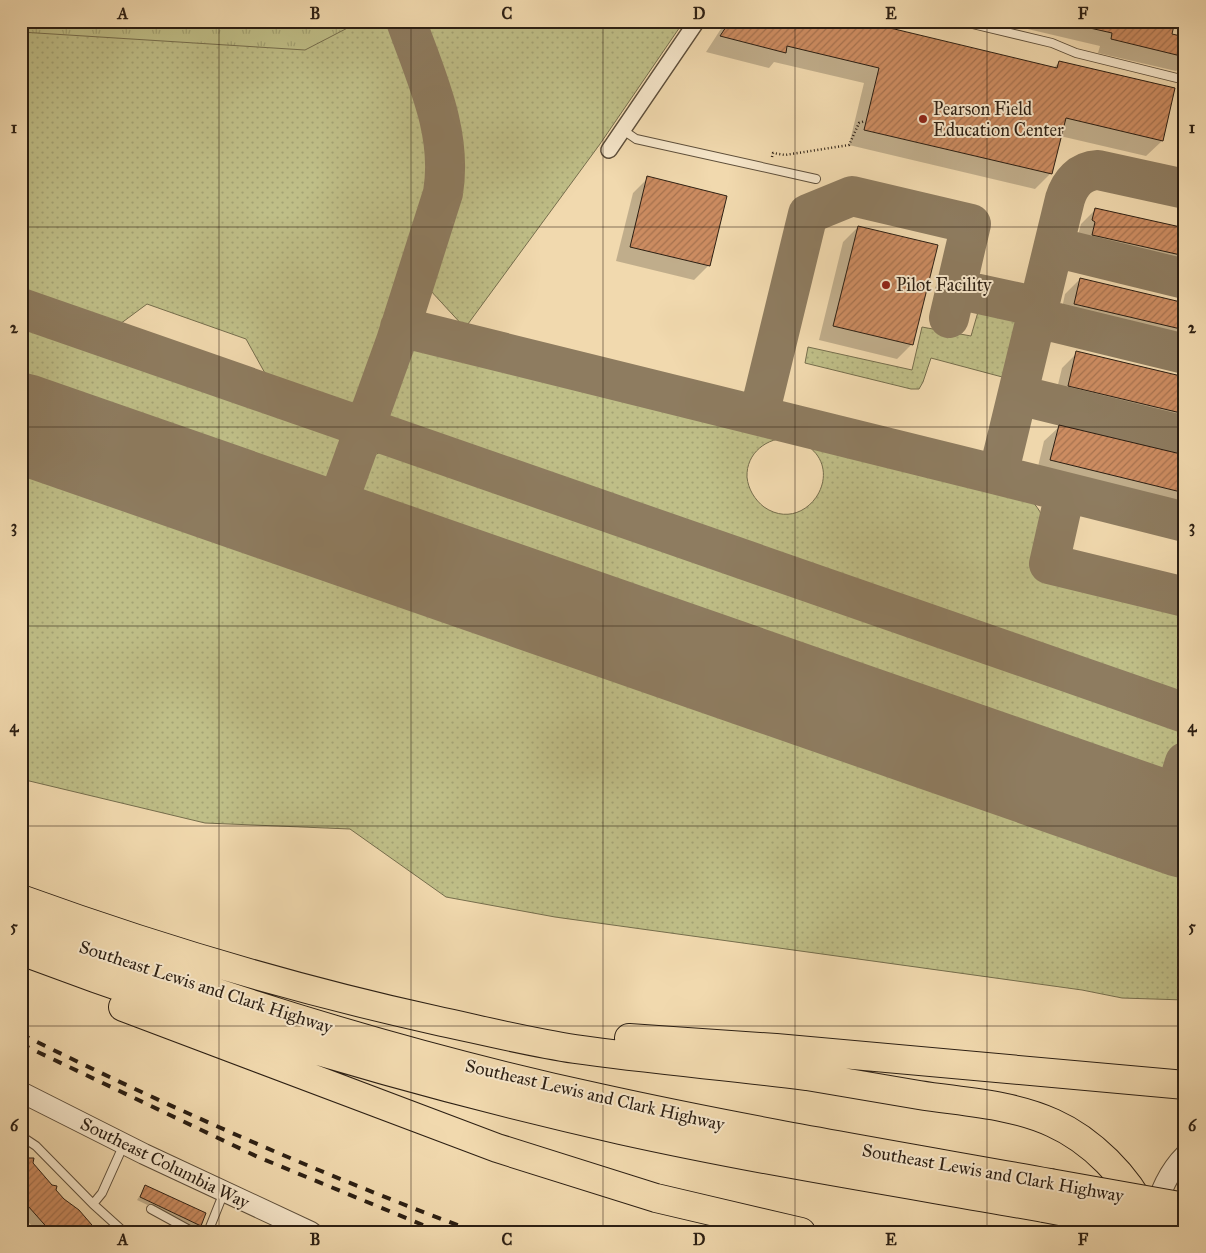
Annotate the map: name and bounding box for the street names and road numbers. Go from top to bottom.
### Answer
street label: Southeast Lewis and Clark Highway [76,936,336,1040]
street label: Southeast Lewis and Clark Highway [463,1054,727,1137]
street label: Southeast Columbia Way [77,1112,254,1214]
street label: Southeast Lewis and Clark Highway [860,1139,1126,1208]

